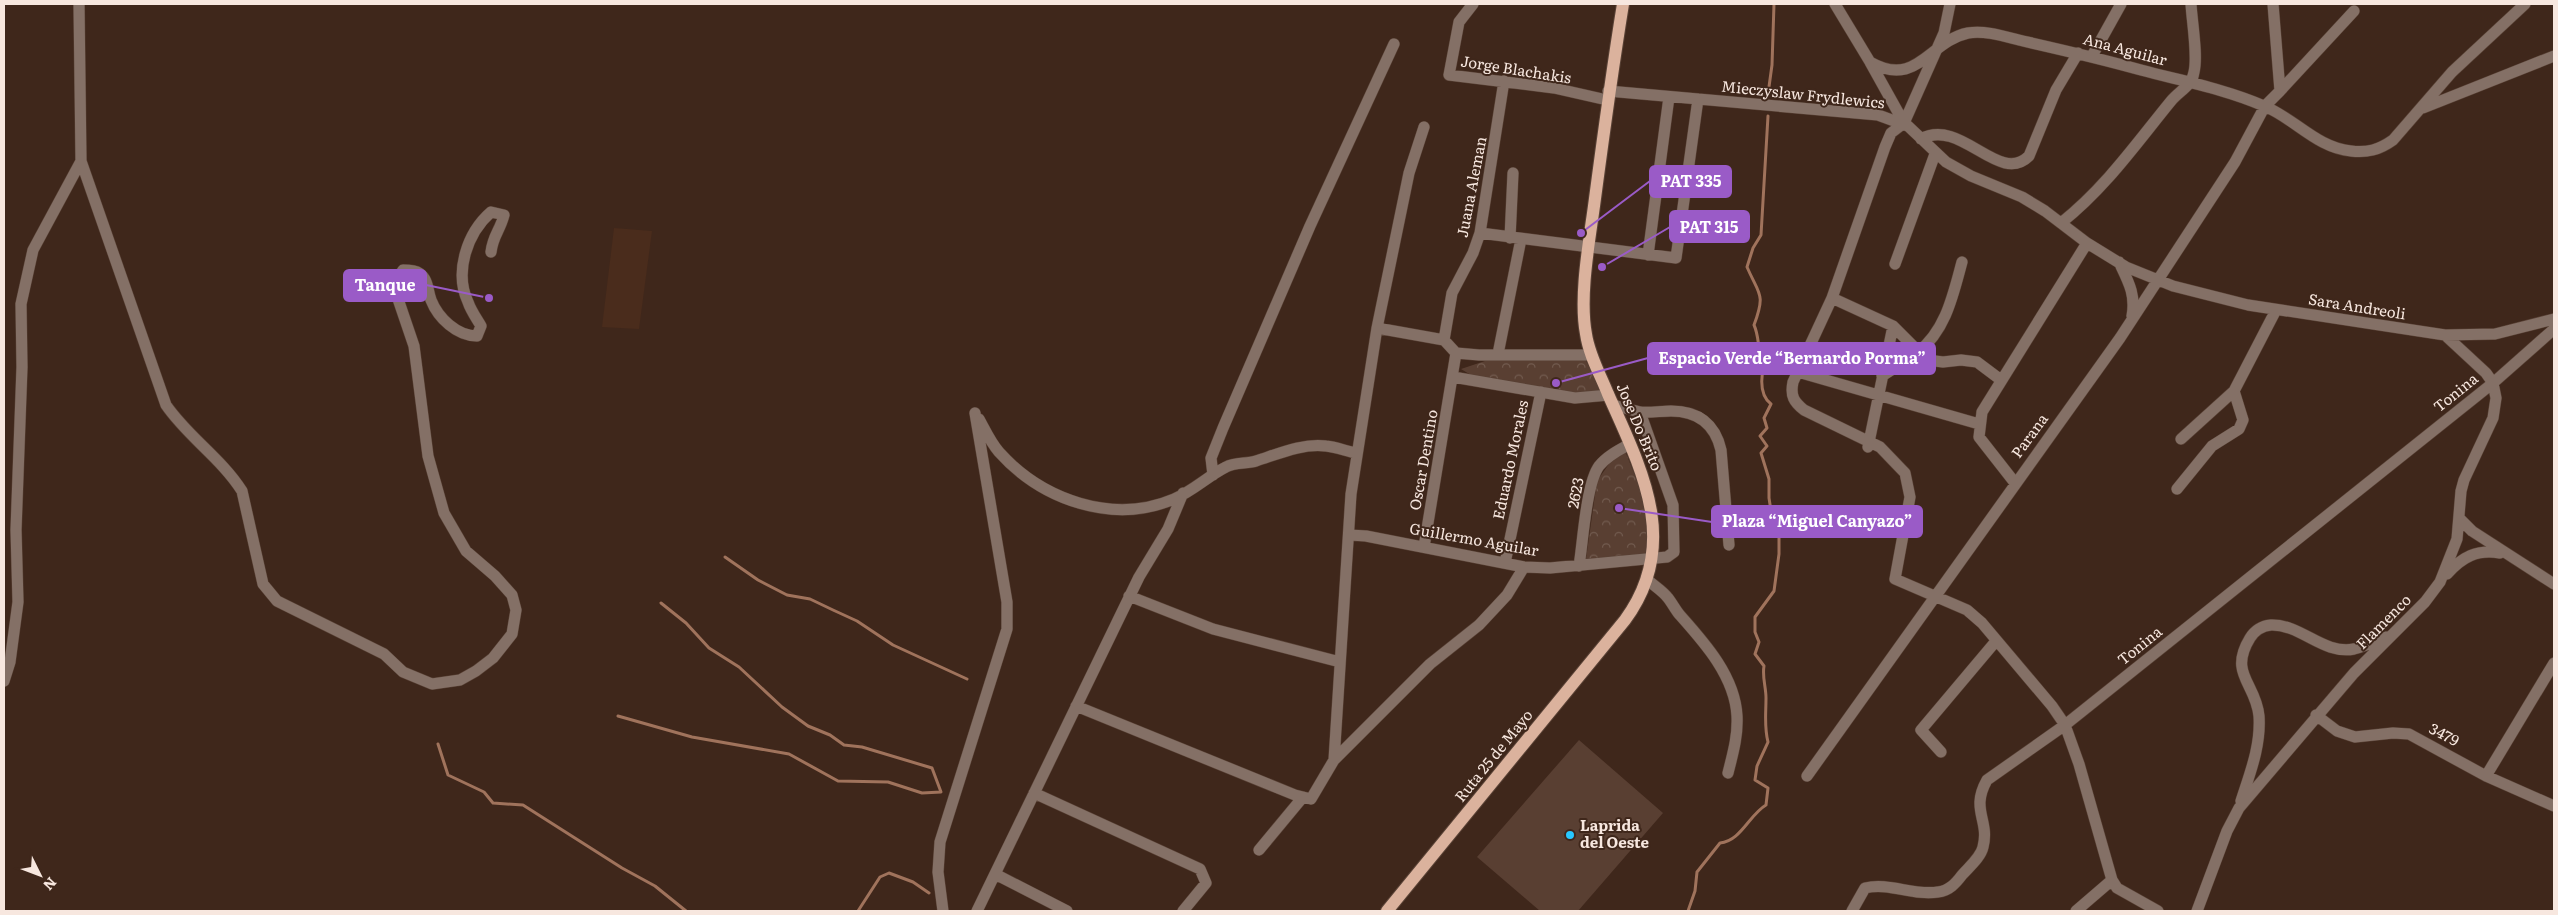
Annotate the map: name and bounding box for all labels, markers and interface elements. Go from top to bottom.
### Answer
street label: Ana Aguilar [2081,26,2170,71]
street label: Jorge Blachakis [1459,48,1573,89]
street label: Mieczyslaw Frydlewics [1720,73,1886,114]
street label: Juana Aleman [1449,134,1492,239]
callout: PAT 335 [1650,166,1731,197]
text: PAT 335 [1660,168,1722,192]
callout: PAT 315 [1670,211,1749,242]
text: PAT 315 [1679,214,1739,238]
callout: Tanque [344,270,426,301]
text: Tanque [354,272,416,296]
street label: Sara Andreoli [2307,287,2407,325]
callout: Espacio Verde “Bernardo Porma” [1648,343,1935,374]
text: Espacio Verde “Bernardo Porma” [1658,345,1926,369]
street label: Tonina [2428,366,2483,417]
street label: Jose Do Brito [1612,379,1669,474]
street label: Eduardo Morales [1486,398,1533,522]
street label: Oscar Dentino [1402,407,1443,512]
street label: Parana [2005,407,2053,462]
street label: 2623 [1560,475,1589,510]
callout: Plaza “Miguel Canyazo” [1712,506,1922,537]
text: Plaza “Miguel Canyazo” [1722,508,1912,532]
street label: Guillermo Aguilar [1408,516,1541,561]
street label: Flamenco [2350,588,2416,654]
street label: Tonina [2112,619,2167,670]
street label: Ruta 25 de Mayo [1448,704,1538,806]
street label: 3479 [2426,716,2464,751]
place label: Laprida del Oeste [1580,813,1649,853]
marker: Laprida del Oeste [1564,829,1576,841]
north arrow [15,850,65,900]
text: N [39,873,62,896]

